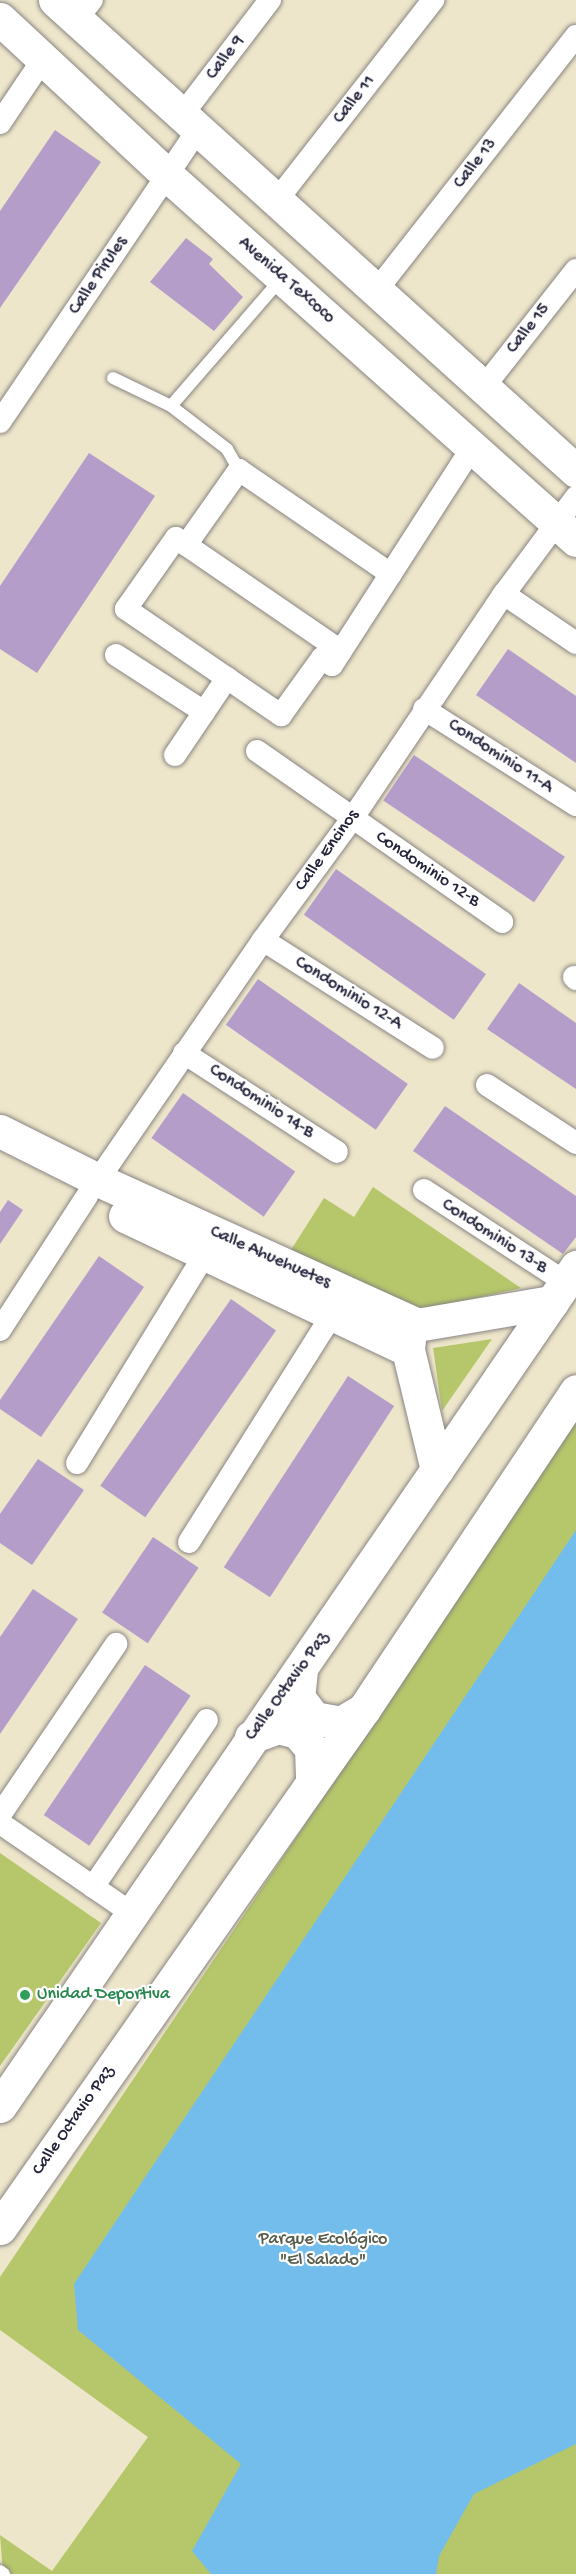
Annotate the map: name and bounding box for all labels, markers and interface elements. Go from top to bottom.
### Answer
street label: Calle 9 [202,31,250,85]
street label: Calle 11 [329,71,381,129]
street label: Calle 13 [450,135,502,193]
street label: Calle Pirules [65,233,133,319]
street label: Avenida Texcoco [233,233,339,329]
street label: Calle 15 [503,300,555,358]
street label: Condominio 11-A [443,715,557,799]
street label: Calle Encinos [291,806,365,896]
street label: Condominio 12-B [371,827,483,913]
street label: Condominio 12-A [290,952,406,1036]
street label: Condominio 14-B [204,1060,318,1144]
street label: Condominio 13-B [437,1195,551,1279]
street label: Calle Ahuehuetes [206,1222,334,1294]
street label: Calle Octavio Paz [241,1629,335,1745]
place label: Unidad Deportiva [37,1984,170,2006]
marker: Unidad Deportiva [18,1988,32,2002]
street label: Calle Octavio Paz [28,2062,120,2180]
park label: Parque Ecológico "El Salado" [259,2230,387,2272]

